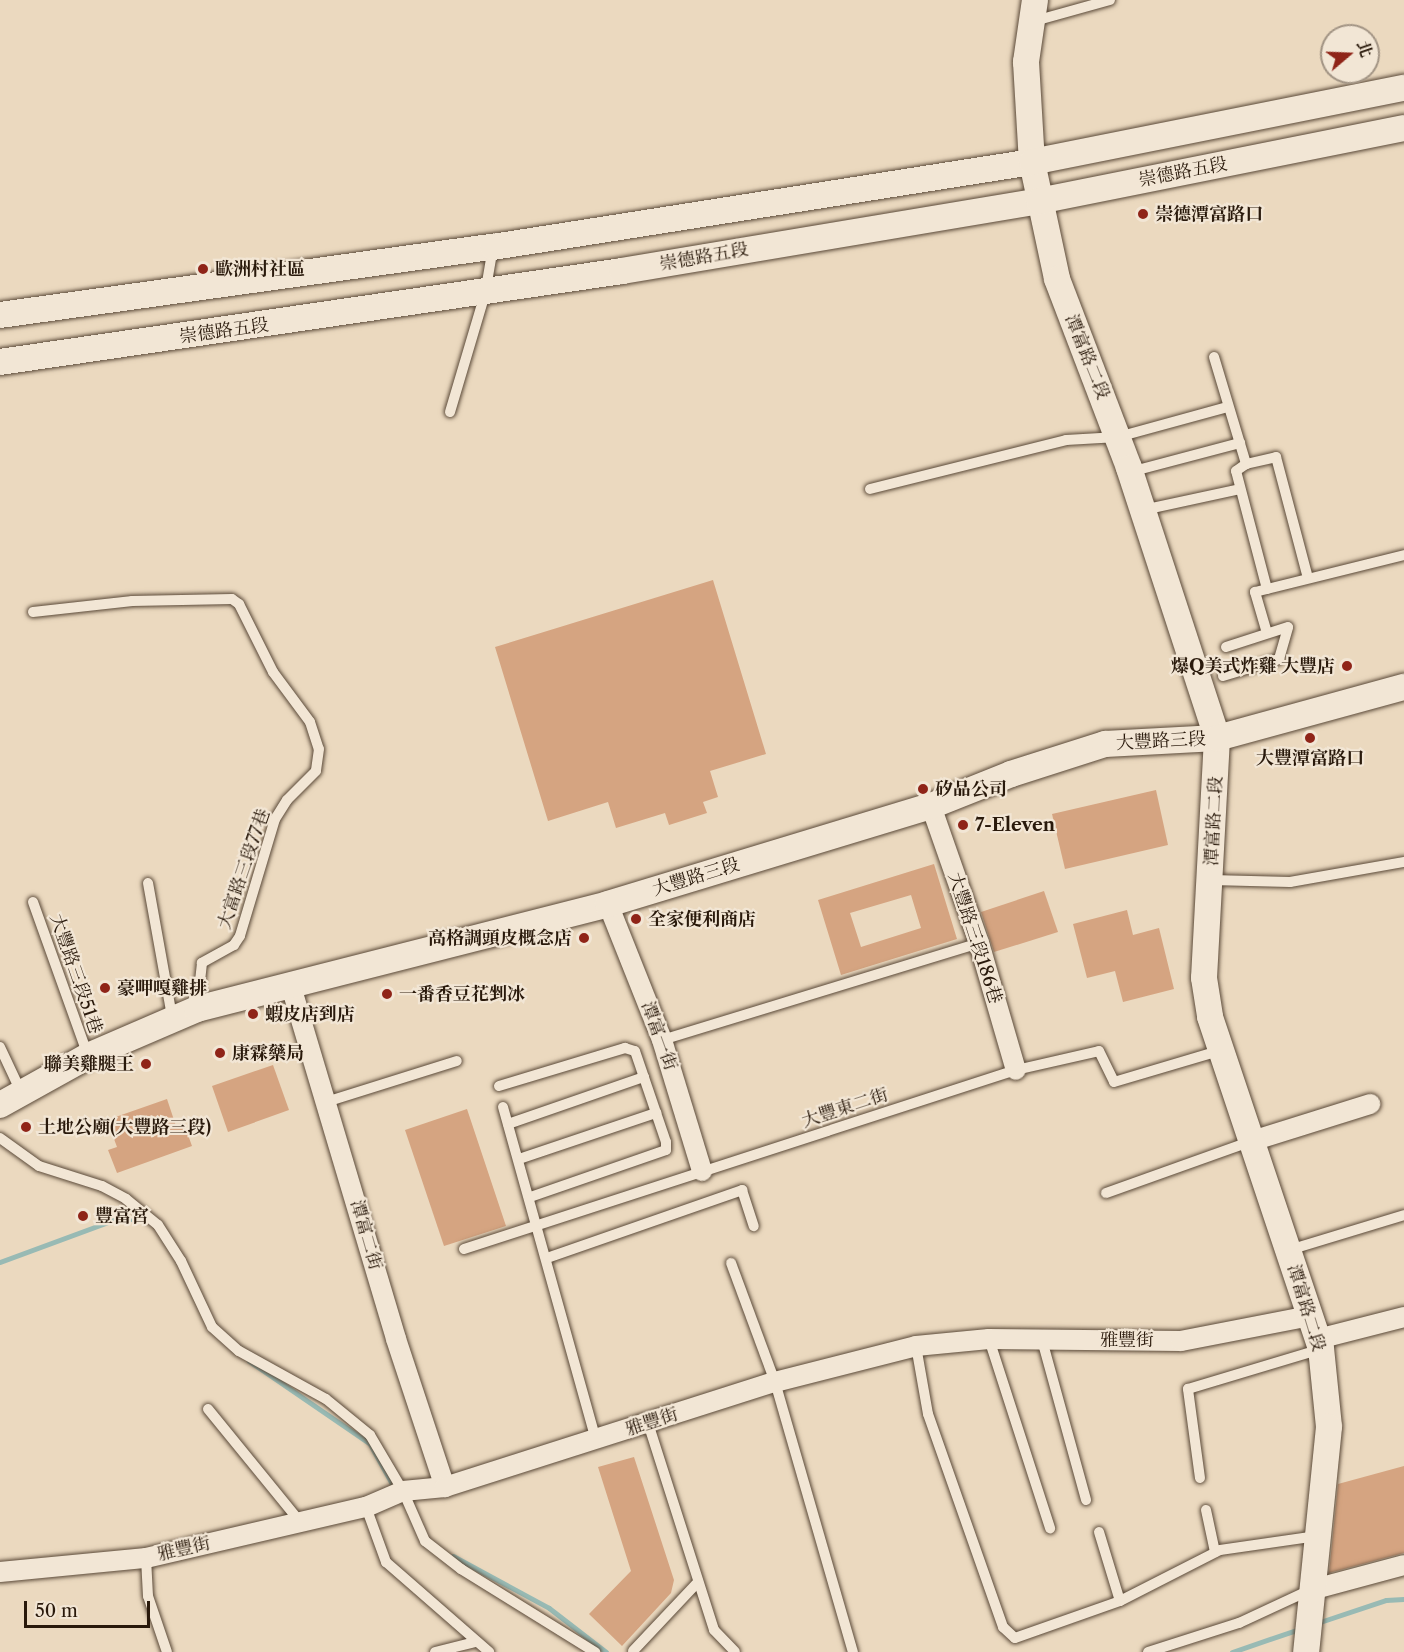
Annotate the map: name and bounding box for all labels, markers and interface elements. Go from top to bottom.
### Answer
north arrow [1320,24,1380,84]
text: 北 [1353,38,1377,60]
street label: 崇德路五段 [1137,153,1229,191]
place label: 崇德潭富路口 [1155,203,1263,225]
marker: 崇德潭富路口 [1136,207,1150,221]
street label: 崇德路五段 [658,239,750,275]
place label: 歐洲村社區 [215,258,305,280]
marker: 歐洲村社區 [196,262,210,276]
street label: 潭富路二段 [1060,311,1114,403]
street label: 崇德路五段 [178,314,270,348]
place label: 爆Q美式炸雞 大豐店 [1171,655,1335,677]
marker: 爆Q美式炸雞 大豐店 [1340,659,1354,673]
street label: 大豐路三段 [1115,728,1207,754]
marker: 大豐潭富路口 [1303,731,1317,745]
place label: 大豐潭富路口 [1256,747,1364,769]
street label: 潭富路二段 [1201,775,1227,867]
place label: 矽品公司 [935,778,1007,800]
marker: 矽品公司 [916,782,930,796]
street label: 大富路三段77巷 [213,806,275,932]
place label: 7-Eleven [975,814,1055,836]
marker: 7-Eleven [956,818,970,832]
street label: 大豐路三段 [650,854,742,900]
street label: 大豐路三段186巷 [944,870,1006,1006]
place label: 全家便利商店 [648,908,756,930]
street label: 大豐路三段51巷 [45,911,107,1037]
marker: 全家便利商店 [629,912,643,926]
place label: 高格調頭皮概念店 [428,927,572,949]
marker: 高格調頭皮概念店 [577,931,591,945]
place label: 豪呷嘎雞排 [117,977,207,999]
marker: 豪呷嘎雞排 [98,981,112,995]
place label: 一番香豆花剉冰 [399,983,525,1005]
marker: 一番香豆花剉冰 [380,987,394,1001]
street label: 潭富一街 [637,998,681,1074]
place label: 蝦皮店到店 [265,1003,355,1025]
marker: 蝦皮店到店 [246,1007,260,1021]
place label: 康霖藥局 [232,1042,304,1064]
marker: 康霖藥局 [213,1046,227,1060]
place label: 聯美雞腿王 [44,1053,134,1075]
marker: 聯美雞腿王 [139,1057,153,1071]
street label: 大豐東二街 [799,1084,891,1132]
place label: 土地公廟(大豐路三段) [38,1116,211,1138]
marker: 土地公廟(大豐路三段) [19,1120,33,1134]
street label: 潭富二街 [346,1197,386,1273]
place label: 豐富宮 [95,1205,149,1227]
marker: 豐富宮 [76,1209,90,1223]
street label: 潭富路二段 [1283,1262,1329,1354]
street label: 雅豐街 [1100,1329,1154,1351]
street label: 雅豐街 [623,1403,681,1441]
street label: 雅豐街 [155,1532,213,1566]
scale bar [27,1589,153,1627]
text: 50 m [35,1600,78,1622]

